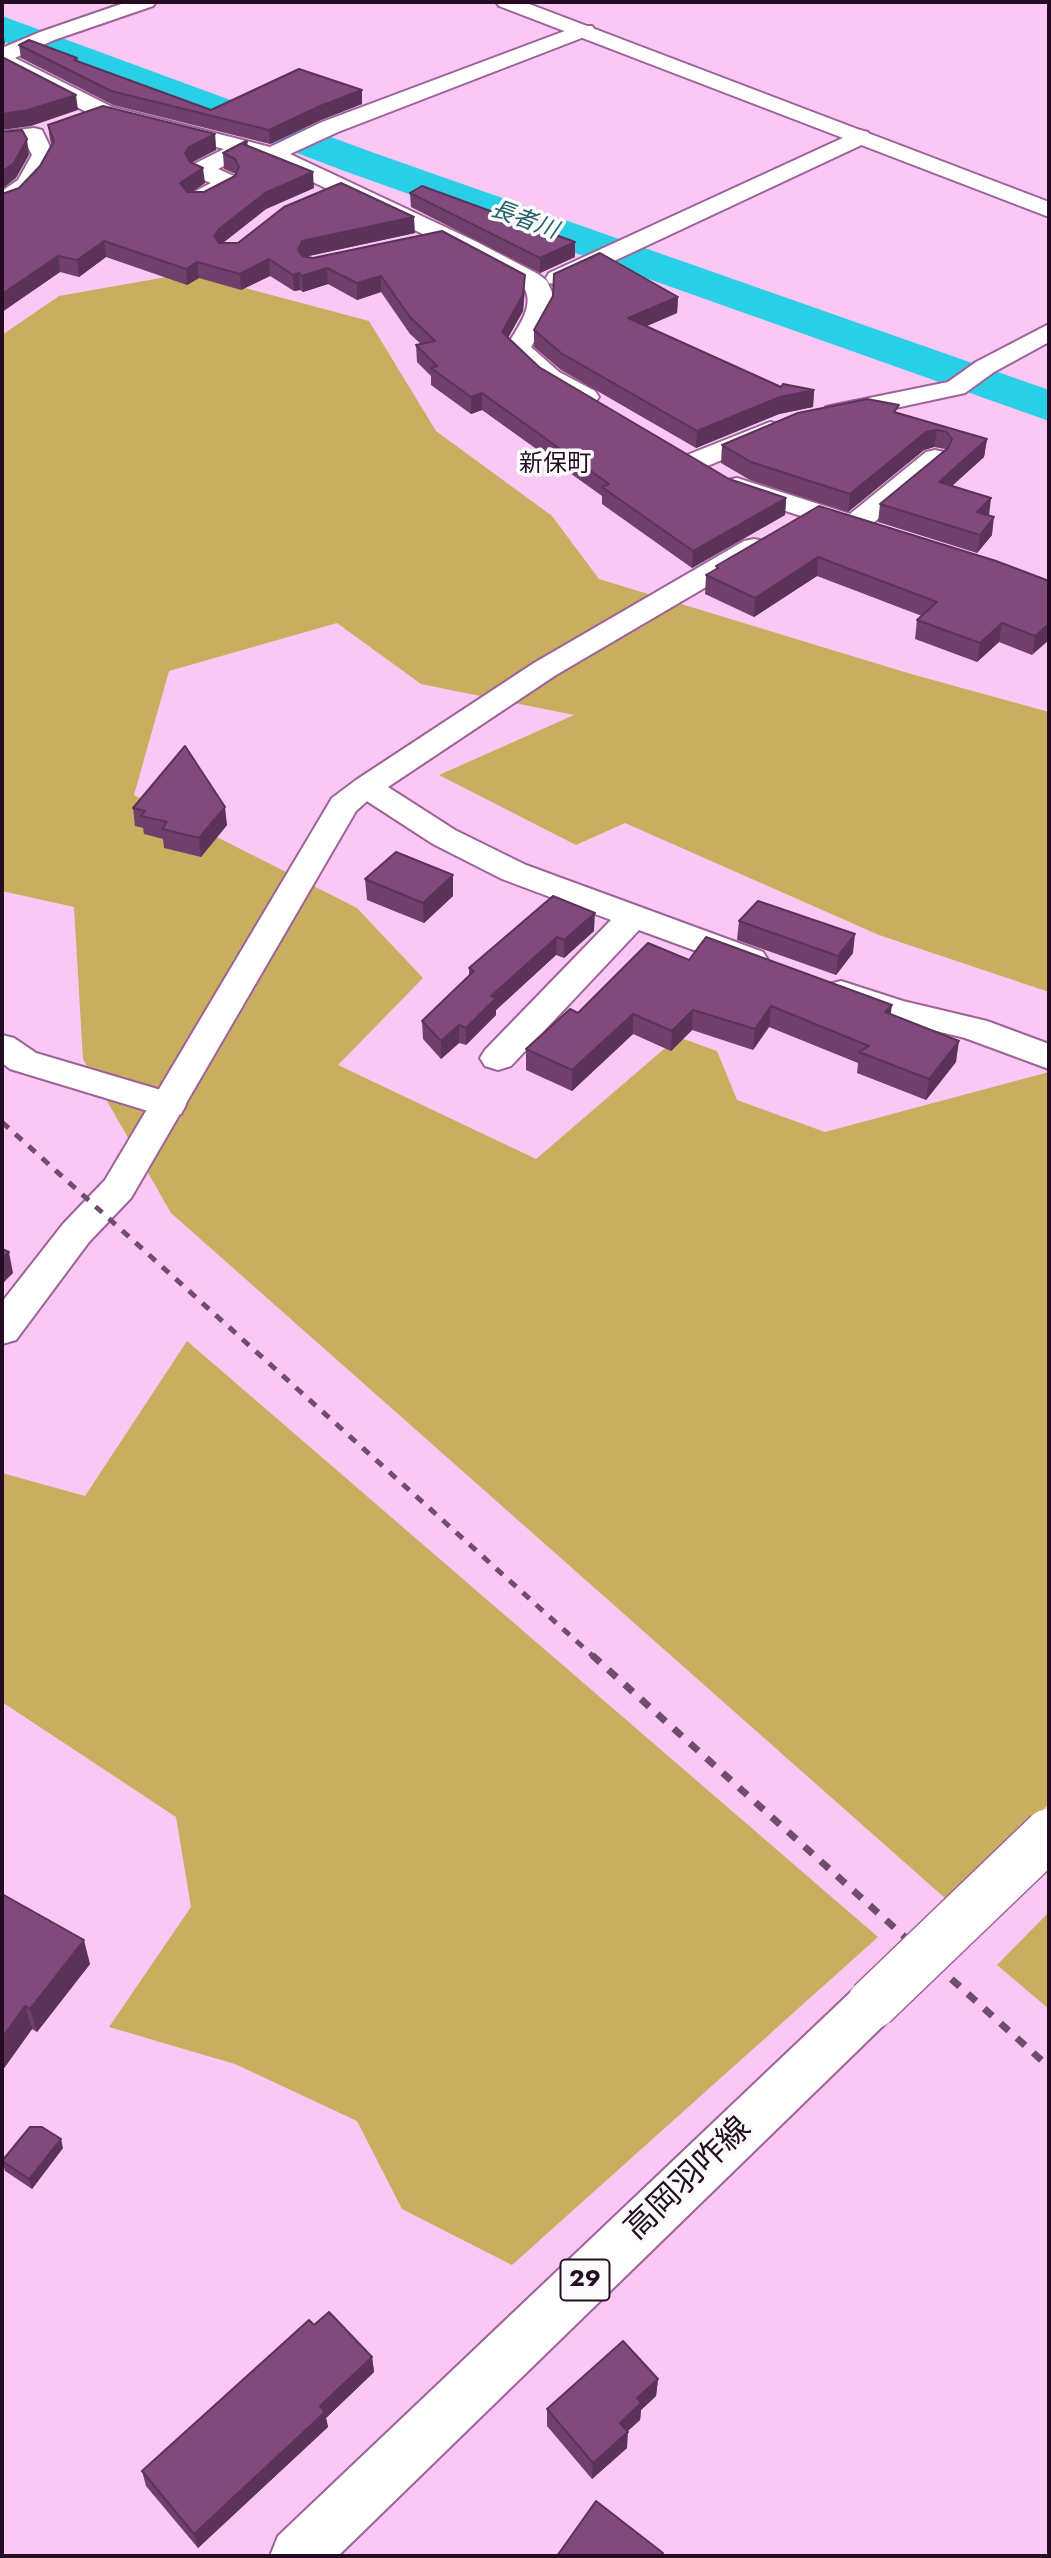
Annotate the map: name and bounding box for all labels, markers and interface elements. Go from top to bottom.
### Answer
water label: 長者川 [487,196,561,246]
district label: 新保町 [519,451,591,479]
street label: 高岡羽咋線 [618,2111,760,2249]
road number: 29 [560,2260,610,2300]

